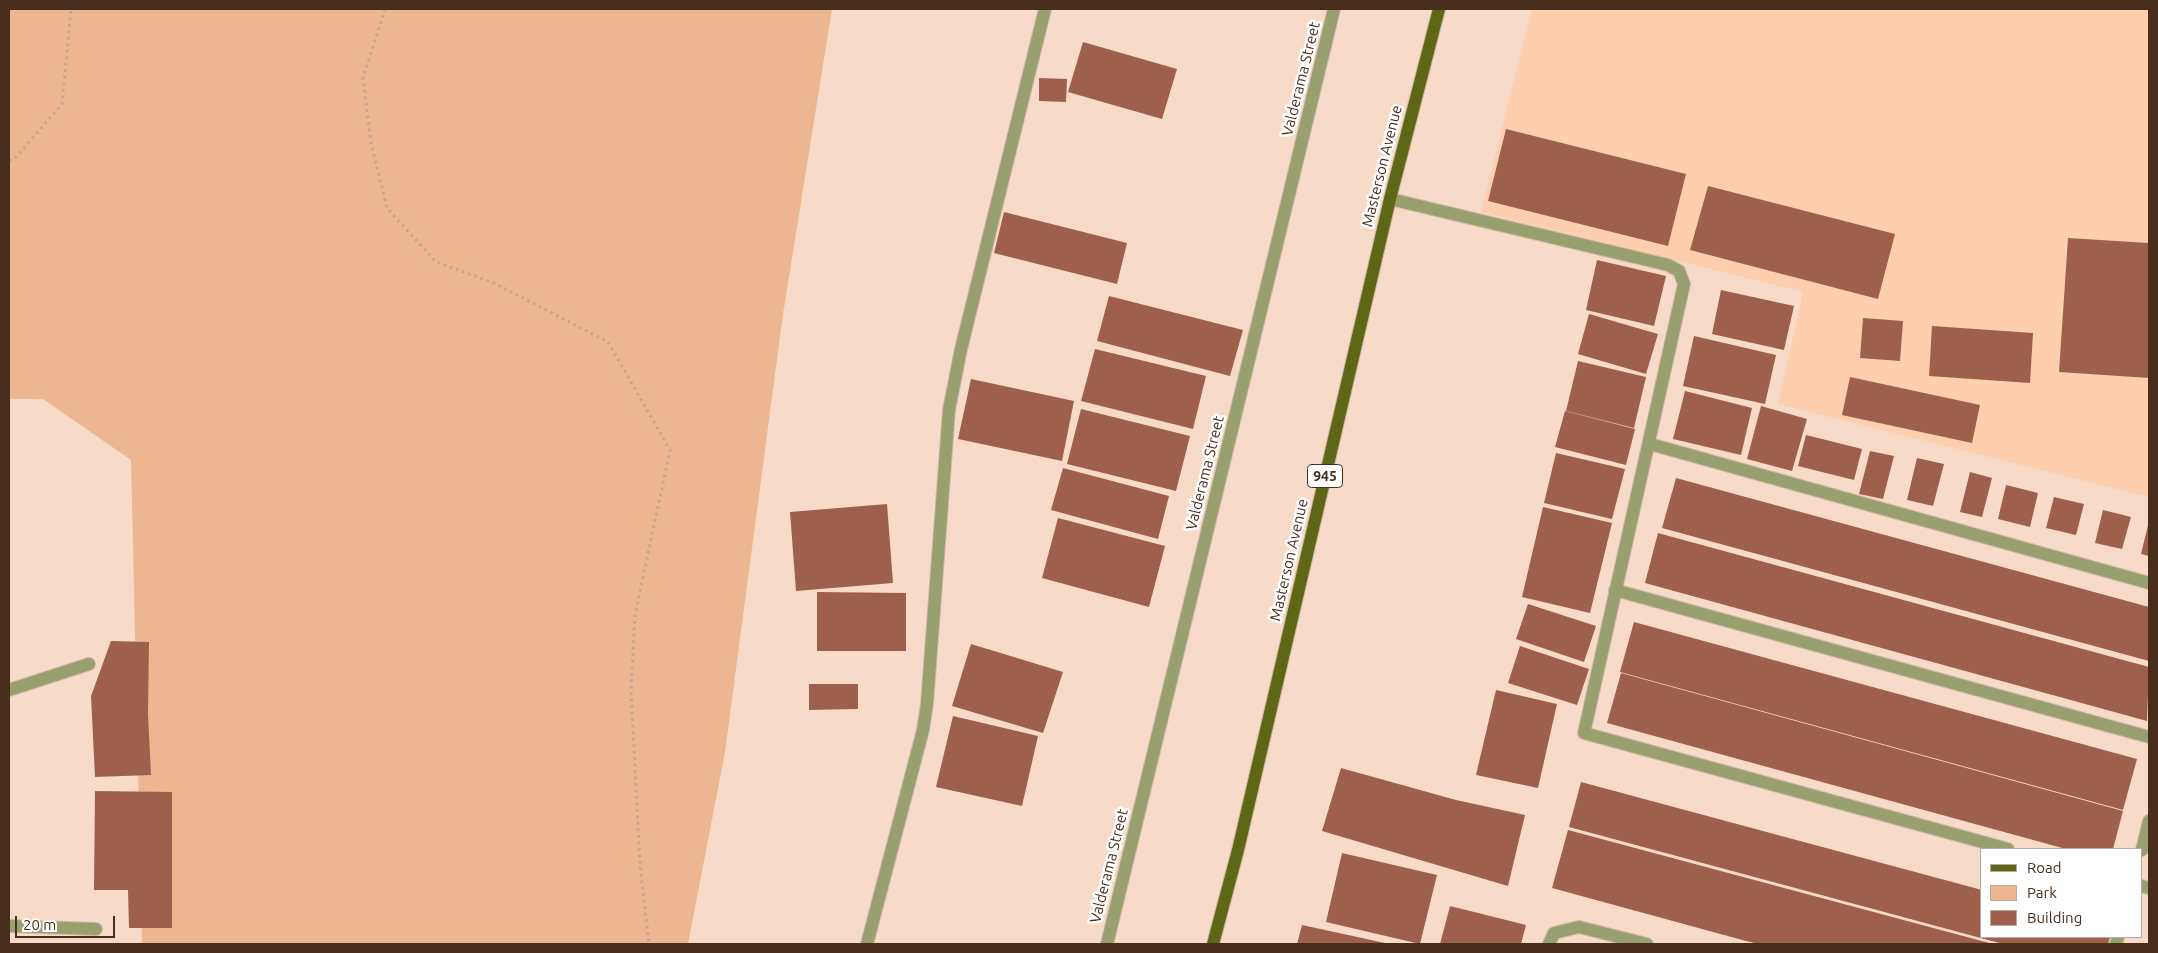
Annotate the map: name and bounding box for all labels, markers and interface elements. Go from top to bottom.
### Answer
street label: Valderama Street [1278,20,1324,138]
street label: Masterson Avenue [1358,103,1406,229]
street label: Valderama Street [1182,414,1228,532]
road number: 945 [1308,464,1342,488]
street label: Masterson Avenue [1266,497,1312,623]
street label: Valderama Street [1086,807,1132,925]
legend [1980,848,2143,938]
text: Road [2027,859,2062,876]
text: Park [2027,884,2057,901]
scale bar [18,906,118,938]
text: Building [2027,909,2082,926]
text: 20 m [23,916,56,933]

